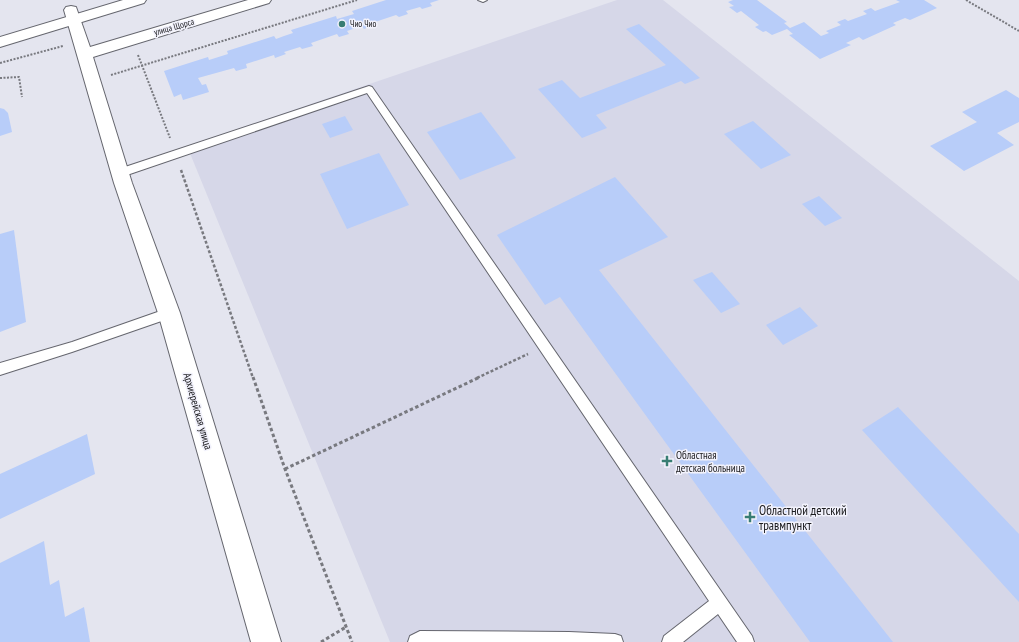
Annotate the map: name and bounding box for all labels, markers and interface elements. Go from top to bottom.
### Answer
street label: улица Щорса [152,15,196,38]
place label: Чио Чио [350,18,376,29]
marker: Чио Чио [337,19,347,29]
street label: Архиерейская улица [180,371,216,451]
place label: Областная детская больница [676,448,745,475]
marker: Областная детская больница [661,455,673,467]
place label: Областной детский травмпункт [759,502,847,534]
marker: Областной детский травмпункт [744,511,756,523]

